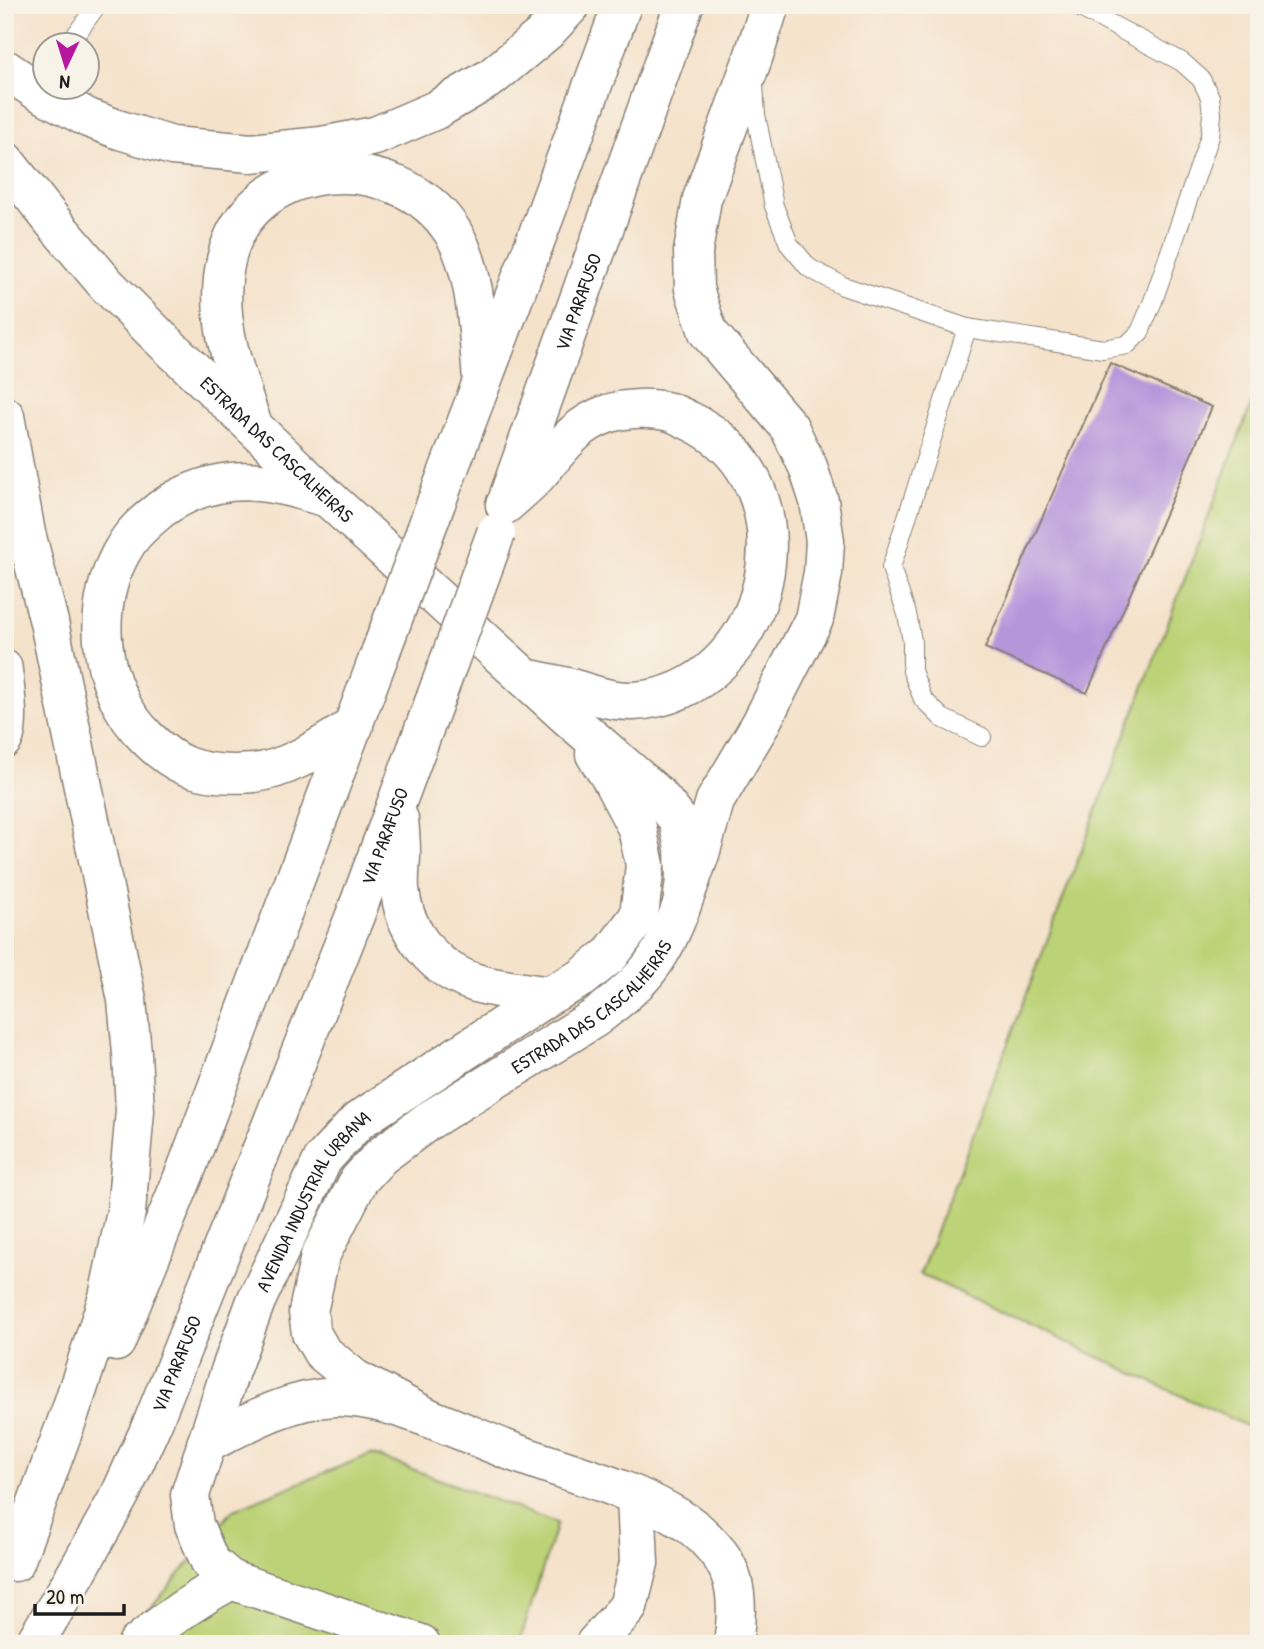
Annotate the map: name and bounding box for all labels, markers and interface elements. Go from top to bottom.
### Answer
north arrow [32,32,102,102]
text: N [59,70,71,96]
street label: VIA PARAFUSO [549,250,607,354]
street label: ESTRADA DAS CASCALHEIRAS [195,370,359,528]
street label: VIA PARAFUSO [354,784,414,889]
street label: ESTRADA DAS CASCALHEIRAS [506,935,678,1080]
street label: AVENIDA INDUSTRIAL URBANA [249,1104,375,1296]
street label: VIA PARAFUSO [145,1311,207,1416]
scale bar [35,1572,124,1616]
text: 20 m [46,1582,84,1611]

